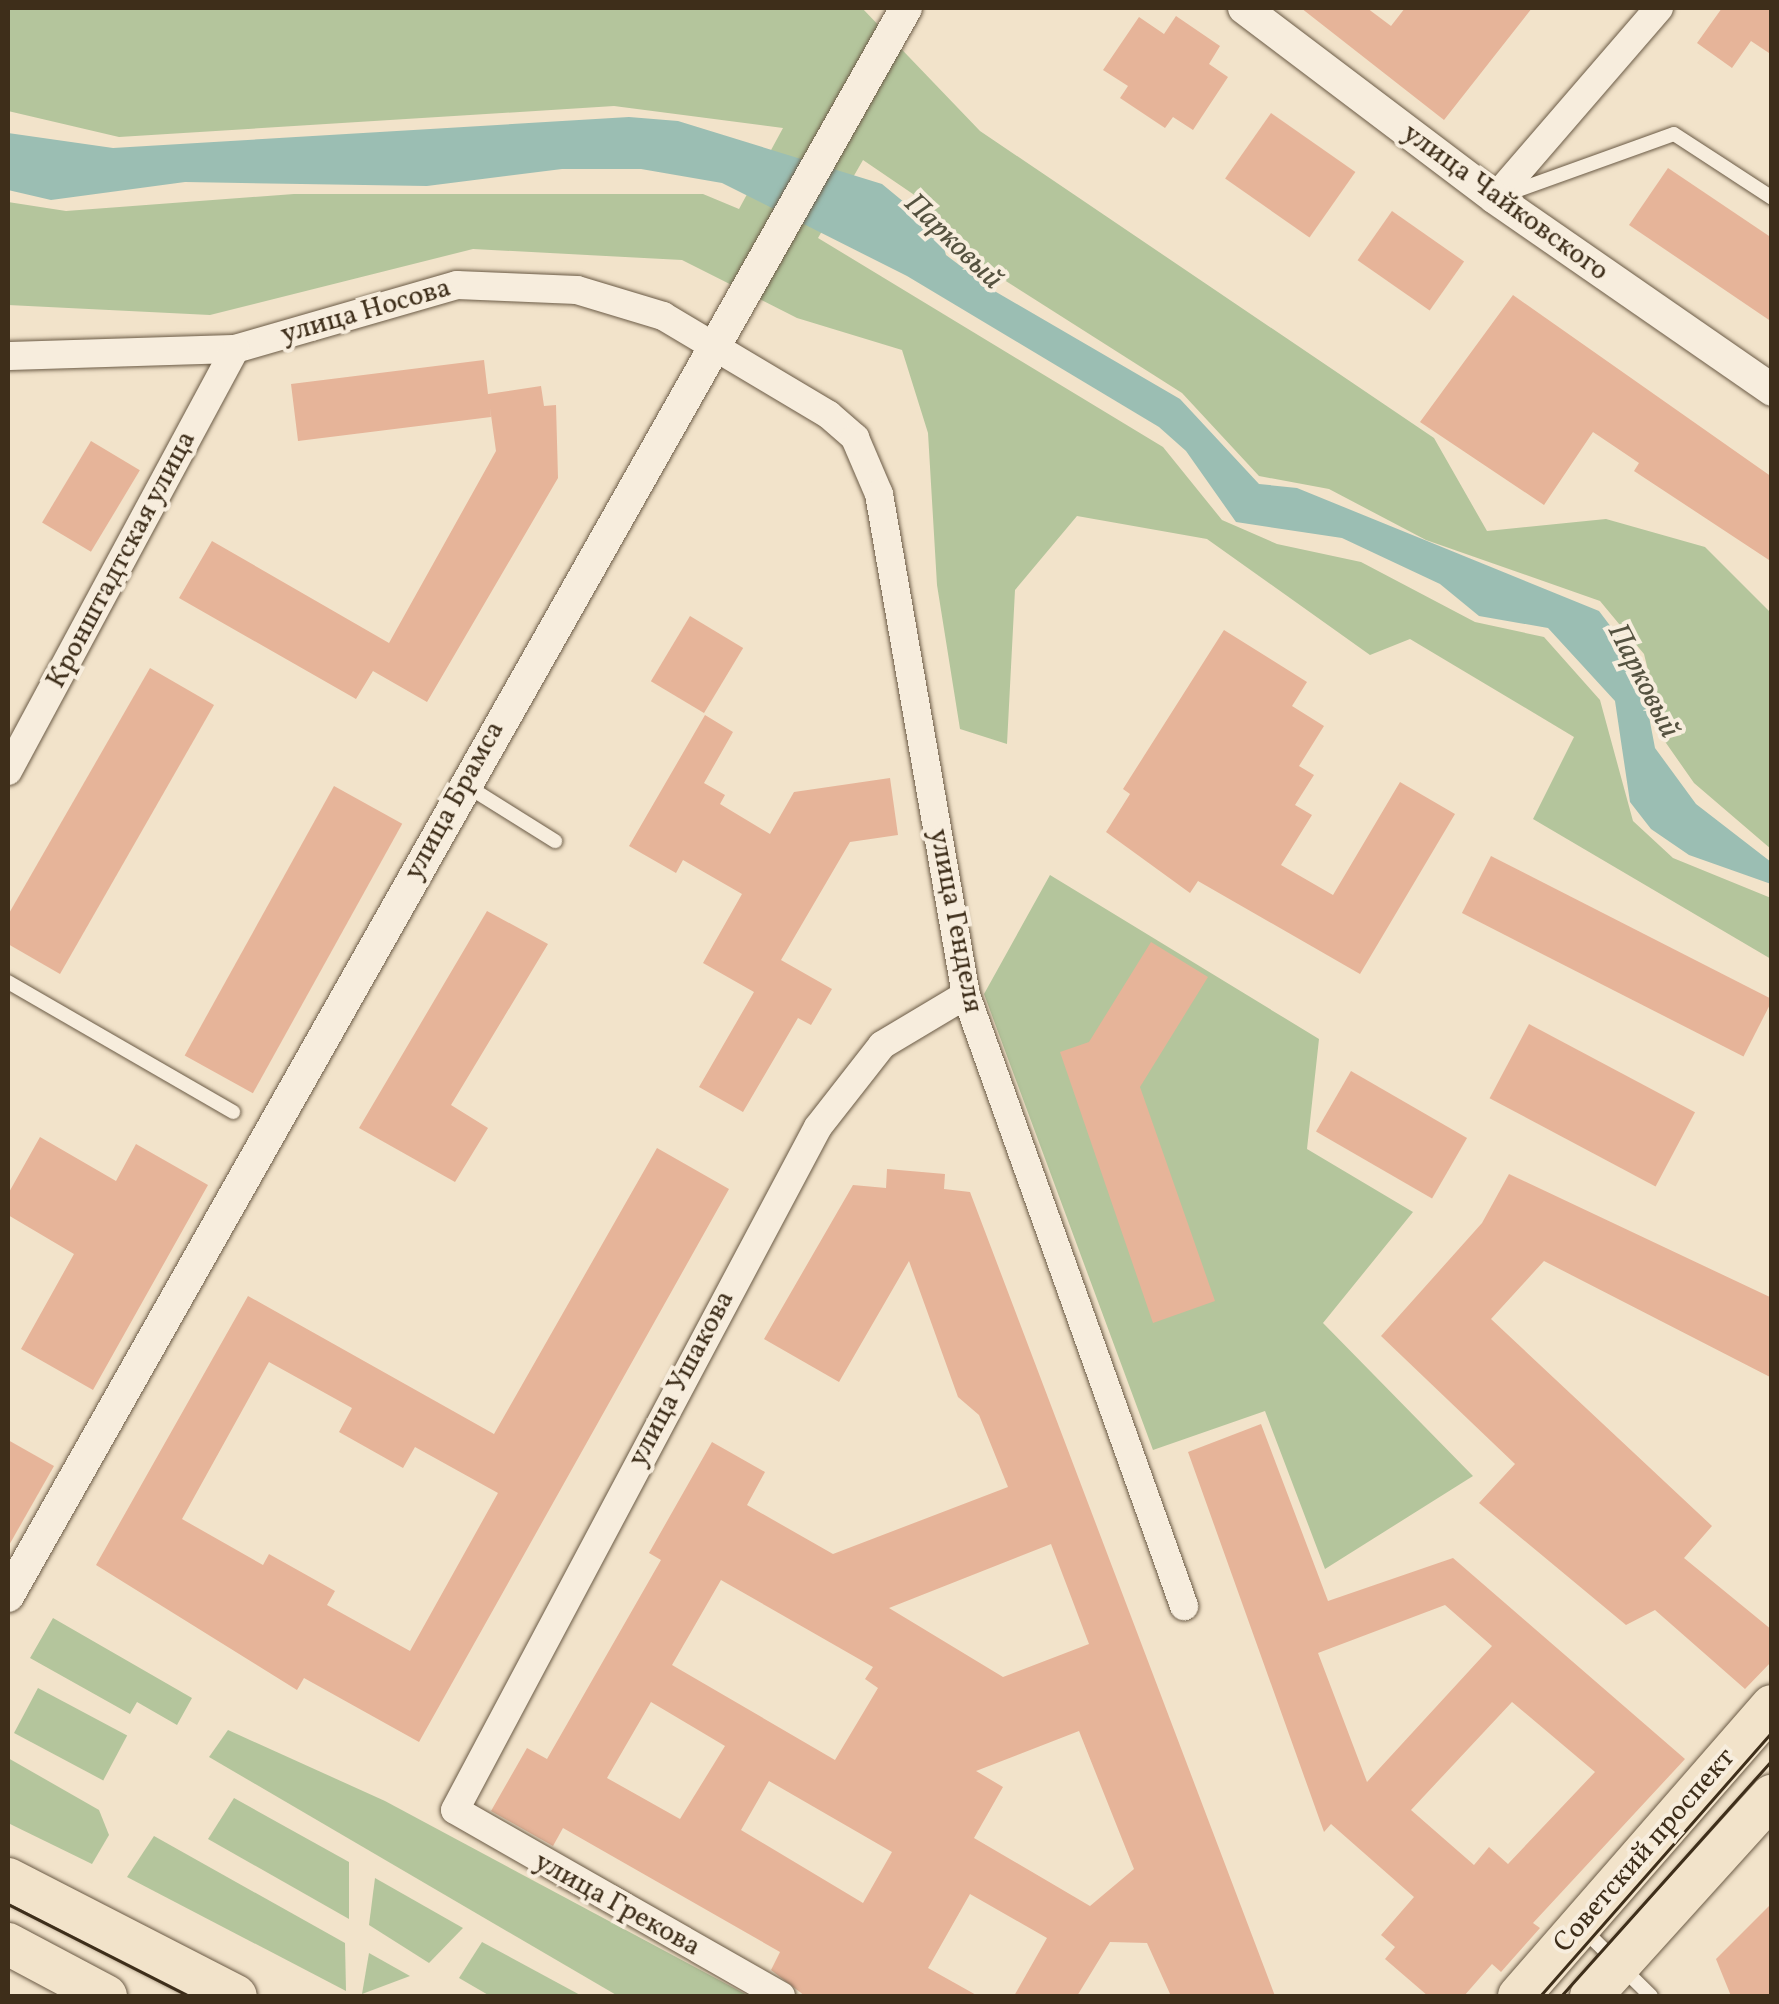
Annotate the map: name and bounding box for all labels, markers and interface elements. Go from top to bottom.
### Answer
street label: улица Чайковского [1395,117,1615,289]
water label: Парковый [896,186,1010,298]
street label: улица Носова [277,272,455,352]
street label: Кронштадтская улица [40,425,204,695]
water label: Парковый [1599,618,1687,744]
street label: улица Брамса [398,716,512,886]
street label: улица Генделя [921,826,989,1016]
street label: улица Ушакова [622,1285,742,1473]
street label: Советский проспект [1547,1742,1743,1960]
street label: улица Грекова [528,1845,706,1965]

